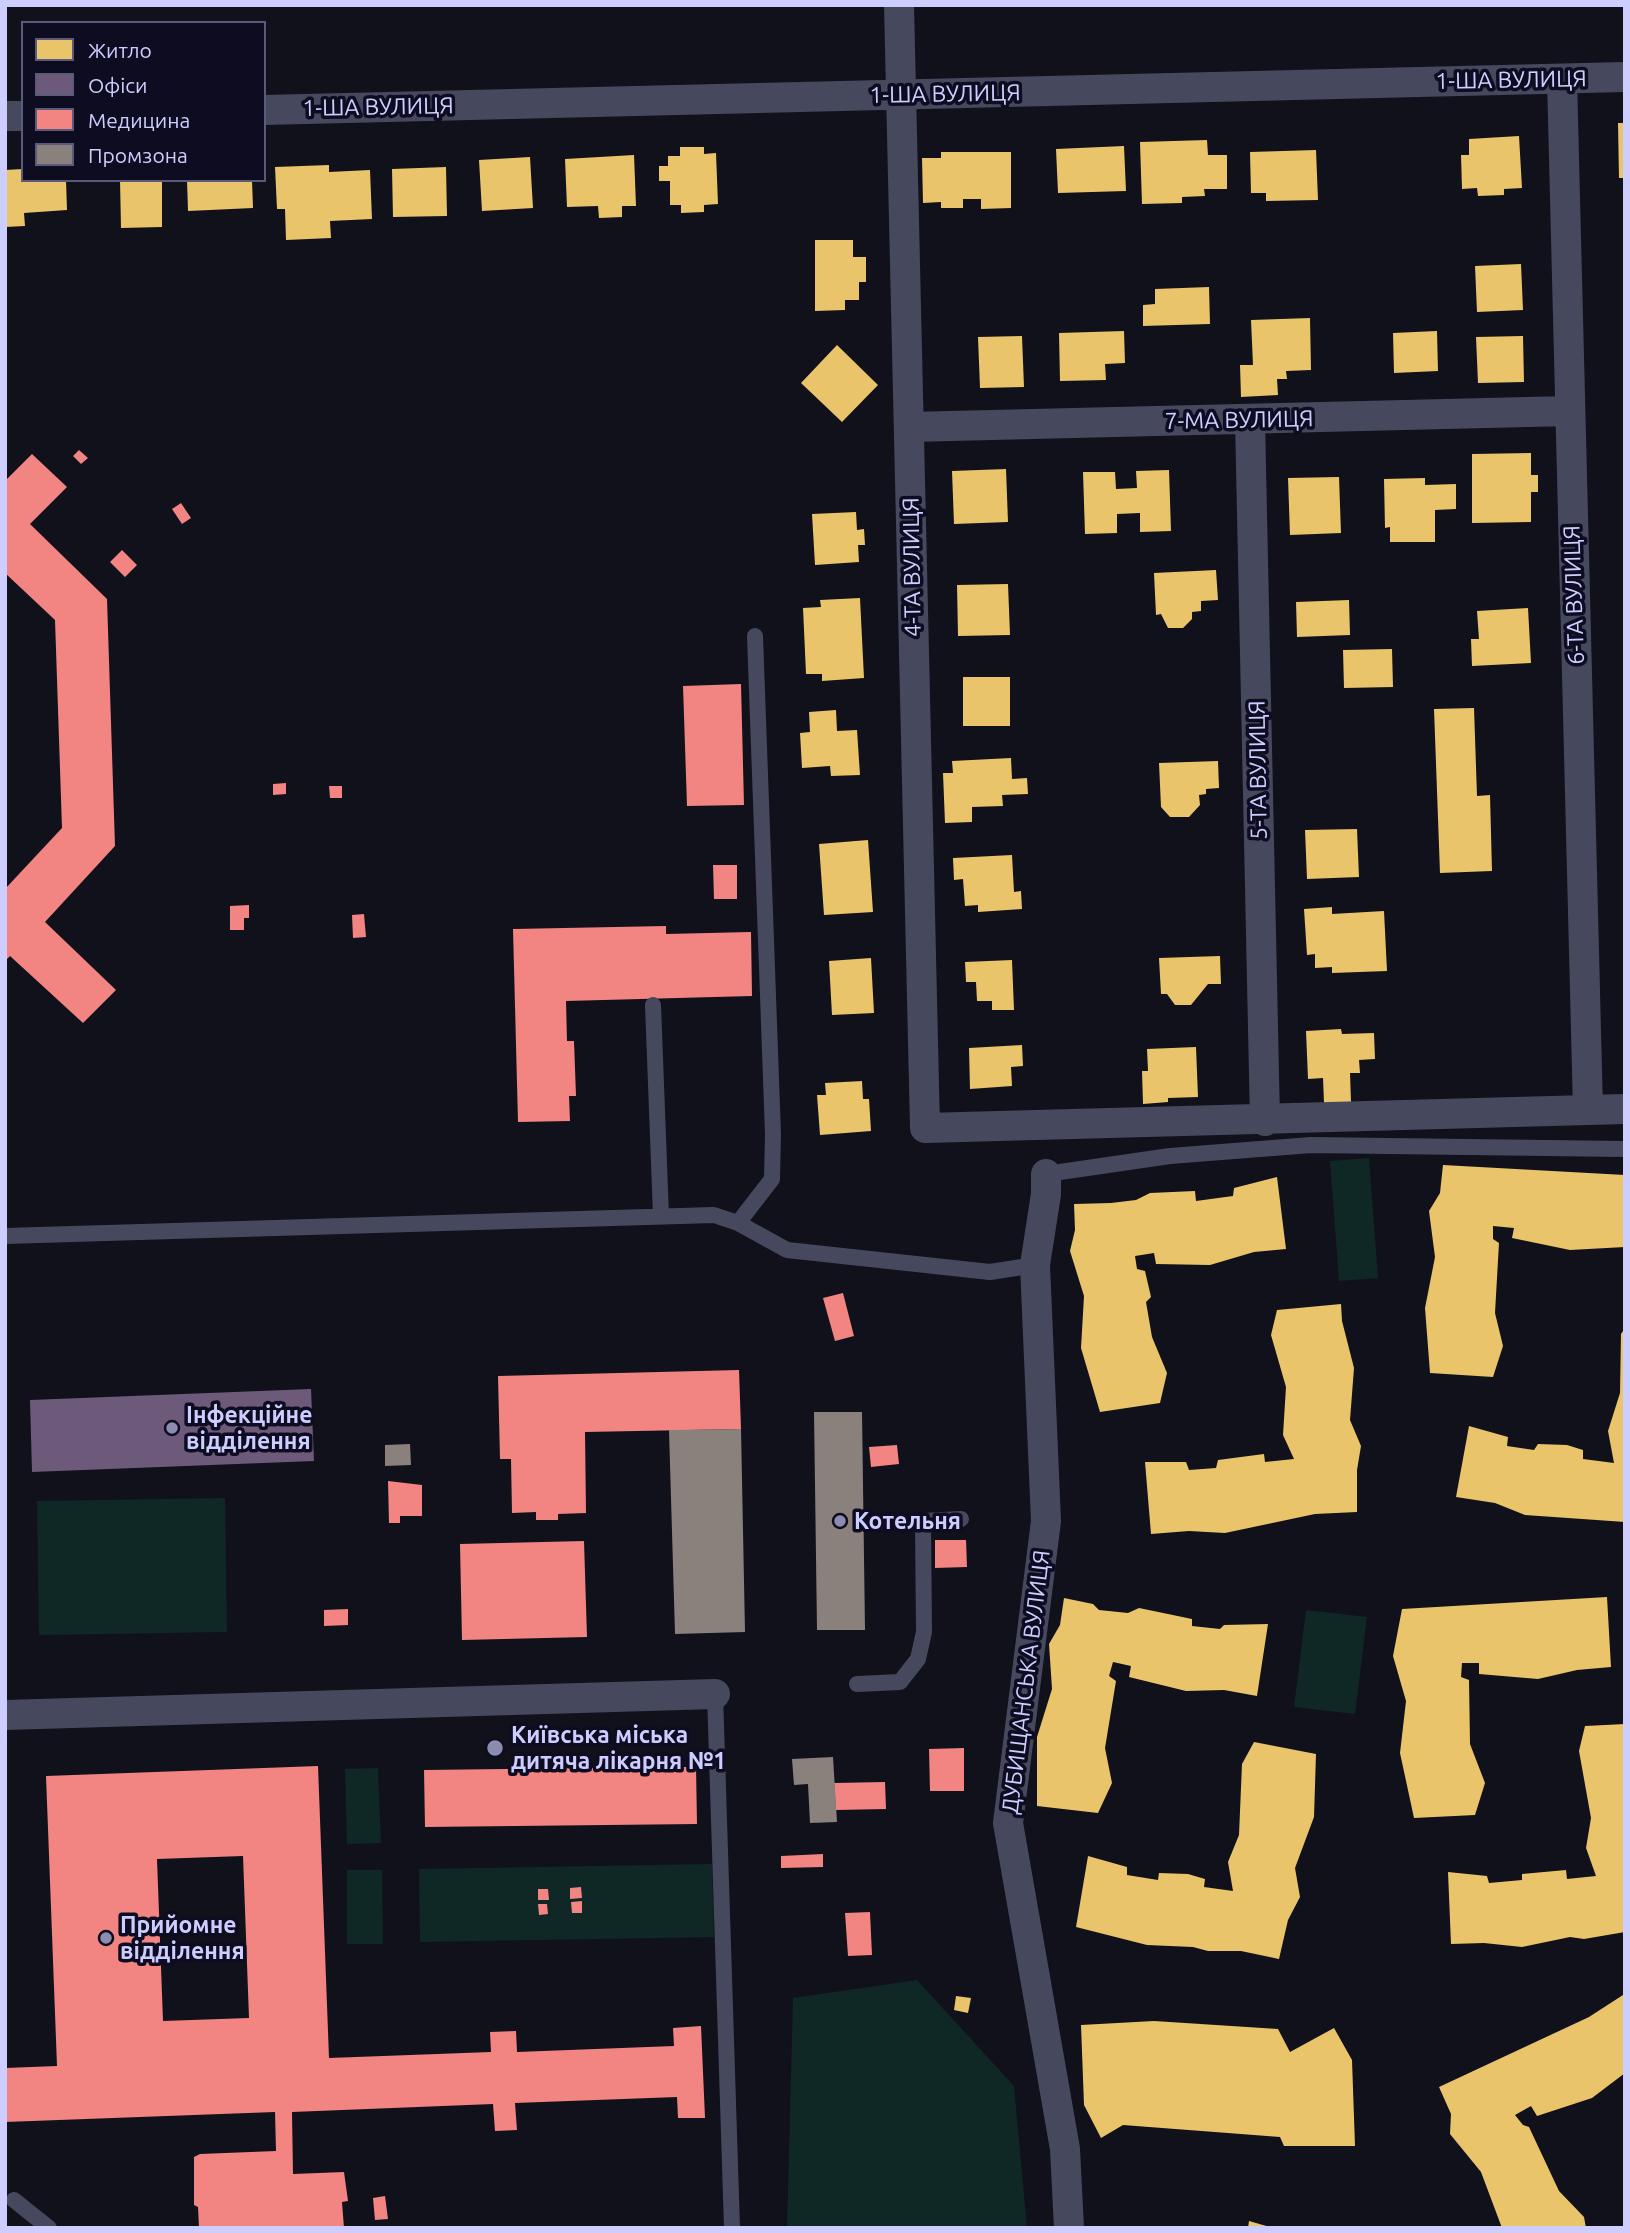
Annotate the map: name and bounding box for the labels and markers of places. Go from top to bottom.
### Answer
place label: Інфекційне відділення [186,1401,312,1455]
marker: Інфекційне відділення [164,1420,180,1436]
place label: Котельня [854,1507,961,1535]
marker: Котельня [832,1513,848,1529]
place label: Київська міська дитяча лікарня №1 [511,1721,726,1775]
marker: Київська міська дитяча лікарня №1 [485,1738,505,1758]
place label: Прийомне відділення [120,1911,245,1965]
marker: Прийомне відділення [98,1930,114,1946]

